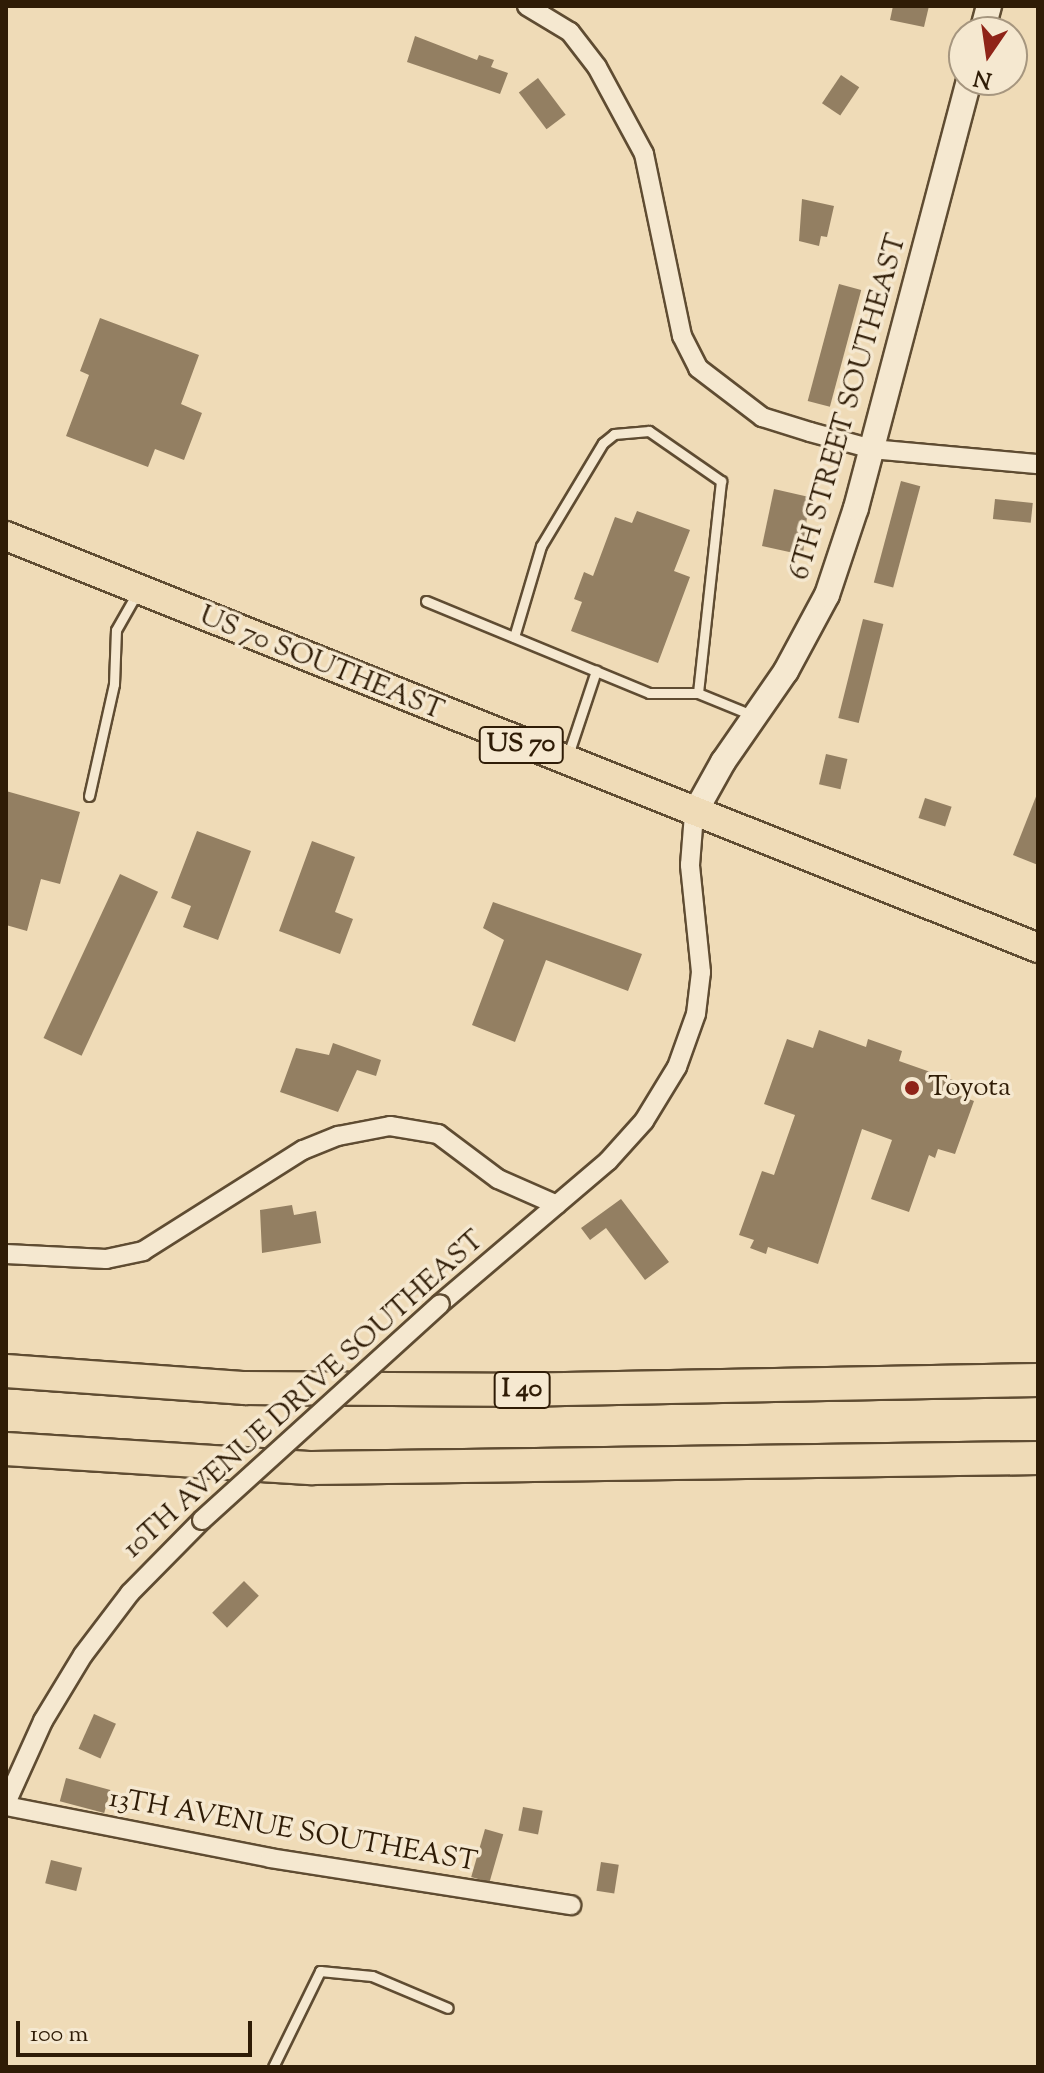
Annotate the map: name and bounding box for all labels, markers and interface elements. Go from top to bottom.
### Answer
north arrow [948,16,1028,96]
text: N [971,60,995,95]
street label: 6TH STREET SOUTHEAST [783,230,915,584]
street label: US 70 SOUTHEAST [194,600,448,728]
road number: US 70 [477,723,565,767]
place label: Toyota [928,1071,1011,1105]
marker: Toyota [903,1079,921,1097]
street label: 10TH AVENUE DRIVE SOUTHEAST [117,1224,491,1566]
road number: I 40 [492,1368,552,1412]
street label: 13TH AVENUE SOUTHEAST [106,1782,480,1880]
scale bar [20,2005,256,2055]
text: 100 m [30,2018,88,2052]

